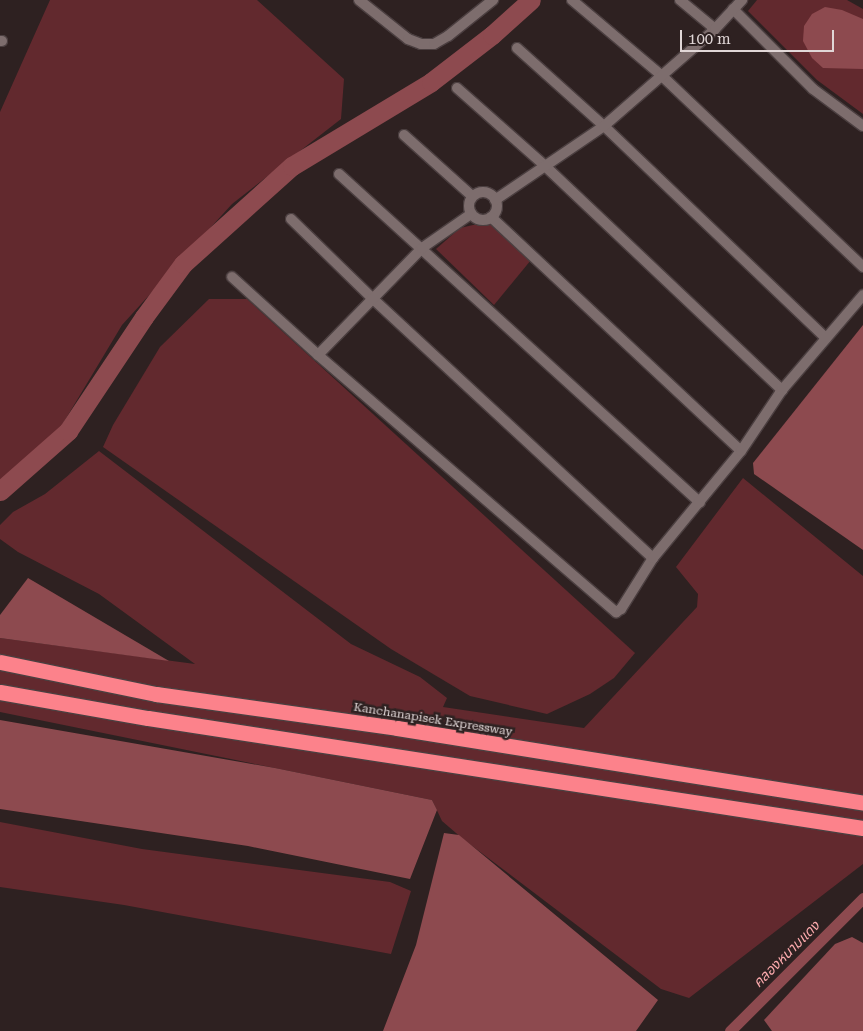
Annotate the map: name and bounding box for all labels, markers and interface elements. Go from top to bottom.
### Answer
scale bar [683,20,837,52]
text: 100 m [688,30,731,48]
street label: Kanchanapisek Expressway [353,700,513,740]
water label: คลองหนามแดง [749,917,823,991]

